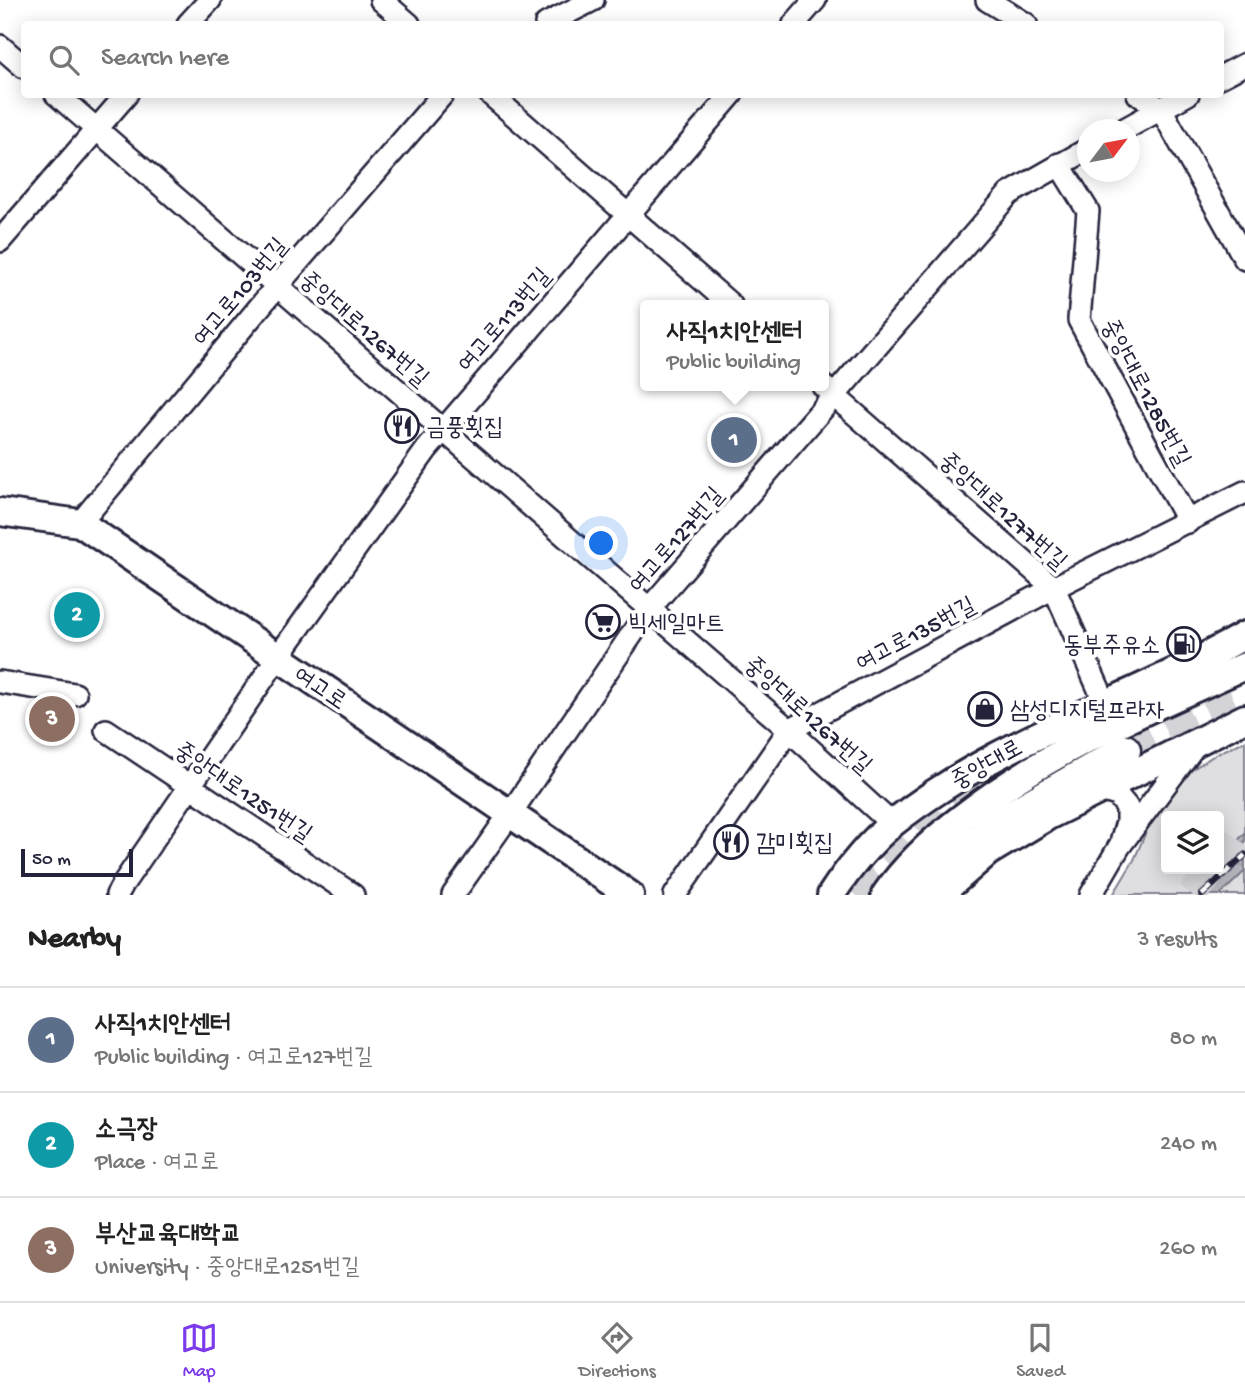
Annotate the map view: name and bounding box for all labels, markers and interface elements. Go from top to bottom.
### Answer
search box [21,21,1224,98]
icon: search [45,41,83,79]
text: Search here [101,44,229,75]
north arrow [1077,119,1140,182]
street label: 여고로103번길 [188,233,295,353]
street label: 여고로113번길 [453,263,559,379]
street label: 중앙대로1267번길 [292,267,433,395]
popup [640,300,829,391]
street label: 중앙대로1285번길 [1093,315,1195,472]
text: 사직1치안센터 [666,319,803,350]
text: Public building [666,350,801,377]
restaurant icon: 금풍횟집 [383,407,421,445]
place label: 금풍횟집 [426,414,503,444]
pin: 1 [711,414,757,466]
street label: 중앙대로1277번길 [932,448,1072,578]
street label: 여고로127번길 [624,483,731,600]
your location [584,526,618,560]
pin: 2 [54,589,100,641]
street label: 여고로135번길 [852,592,981,680]
supermarket icon: 빅세일마트 [584,603,622,641]
place label: 빅세일마트 [628,611,725,640]
fuel station icon: 동부주유소 [1165,625,1203,663]
place label: 동부주유소 [1063,633,1160,662]
street label: 중앙대로1267번길 [737,652,877,782]
street label: 여고로 [287,662,351,718]
shop icon: 삼성디지털프라자 [966,690,1004,728]
pin: 3 [29,693,75,745]
place label: 삼성디지털프라자 [1010,698,1165,727]
street label: 중앙대로 [947,735,1029,797]
street label: 중앙대로1251번길 [168,737,316,851]
map controls [1161,811,1224,874]
button: layers [1161,811,1224,874]
restaurant icon: 감미횟집 [712,823,750,861]
place label: 감미횟집 [756,830,833,860]
scale bar [21,846,133,878]
text: 50 m [32,849,71,872]
text: Nearby [28,923,121,958]
text: 3 results [1137,927,1217,954]
text: 사직1치안센터 [95,1011,231,1042]
text: 1 [46,1026,56,1053]
text: 80 m [1170,1026,1217,1053]
text: Public building · 여고로127번길 [95,1045,373,1072]
text: 소극장 [95,1116,158,1147]
text: 2 [45,1131,57,1158]
text: 240 m [1160,1131,1217,1158]
text: Place · 여고로 [95,1150,219,1177]
text: 부산교육대학교 [95,1221,241,1252]
text: 3 [45,1236,57,1263]
text: 260 m [1159,1236,1217,1263]
text: University · 중앙대로1251번길 [95,1255,360,1282]
tab: Map [180,1319,218,1384]
tab: Directions [579,1319,656,1384]
tab: Saved [1016,1319,1065,1384]

